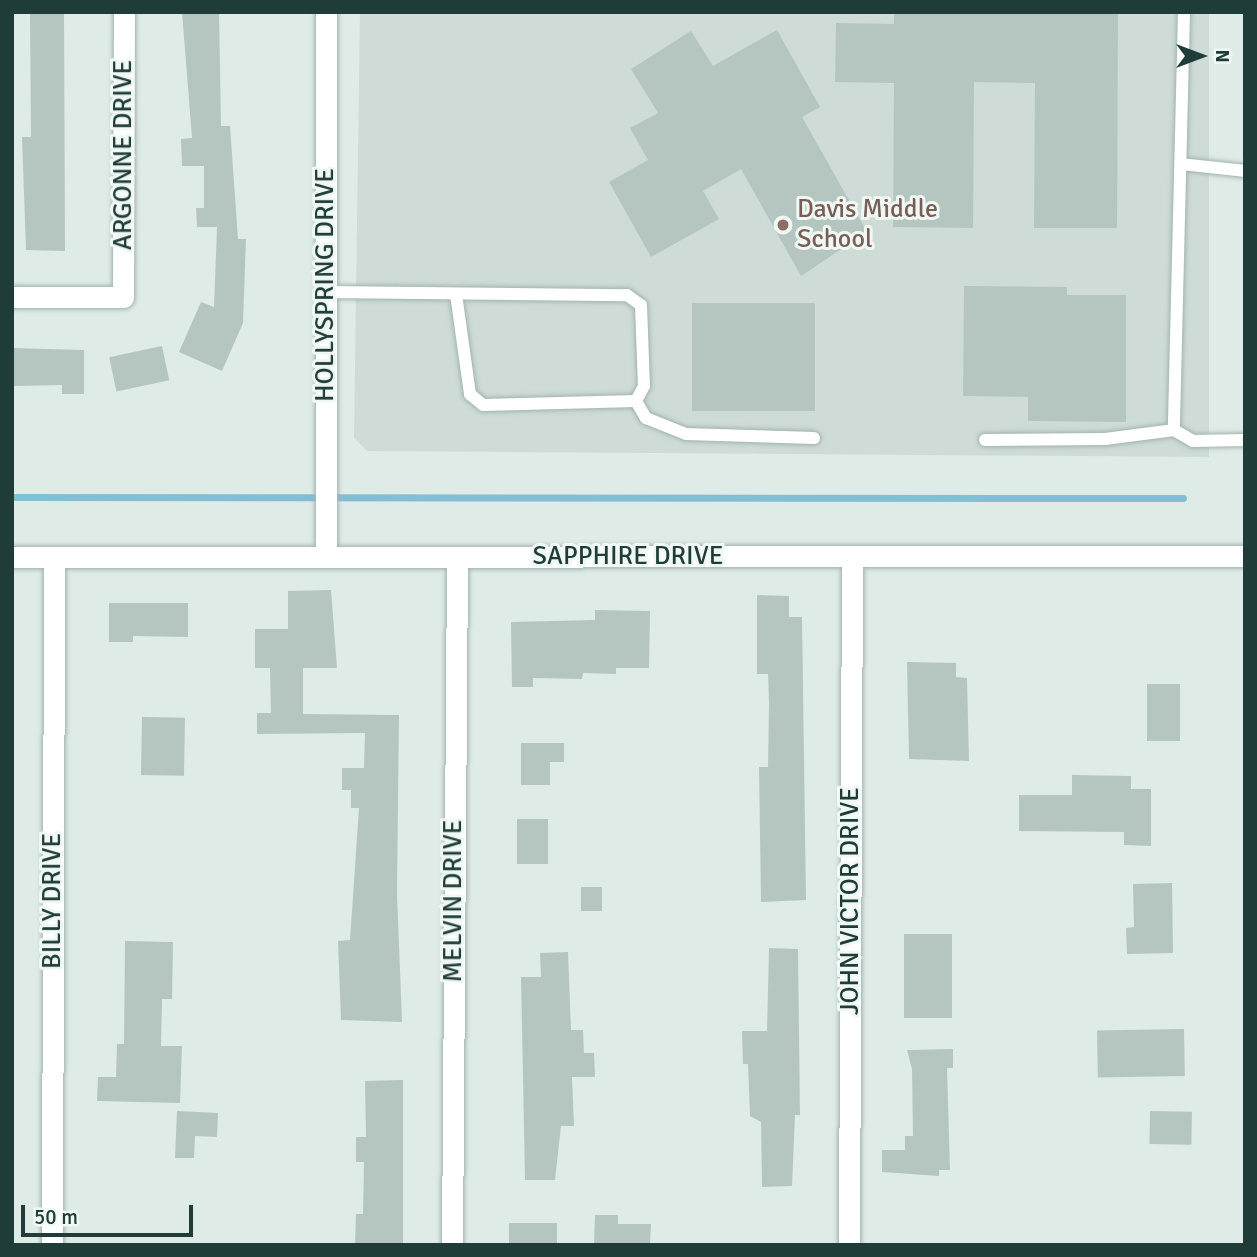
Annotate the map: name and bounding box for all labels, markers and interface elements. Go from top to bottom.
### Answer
north arrow [1166,21,1236,91]
text: N [1210,49,1234,63]
street label: ARGONNE DRIVE [108,60,140,250]
street label: HOLLYSPRING DRIVE [310,168,342,402]
place label: Davis Middle School [797,194,938,256]
marker: Davis Middle School [775,217,791,233]
street label: SAPPHIRE DRIVE [533,541,723,573]
street label: JOHN VICTOR DRIVE [835,787,867,1015]
street label: MELVIN DRIVE [438,820,470,982]
street label: BILLY DRIVE [37,833,69,969]
scale bar [24,1190,196,1234]
text: 50 m [34,1204,78,1230]

